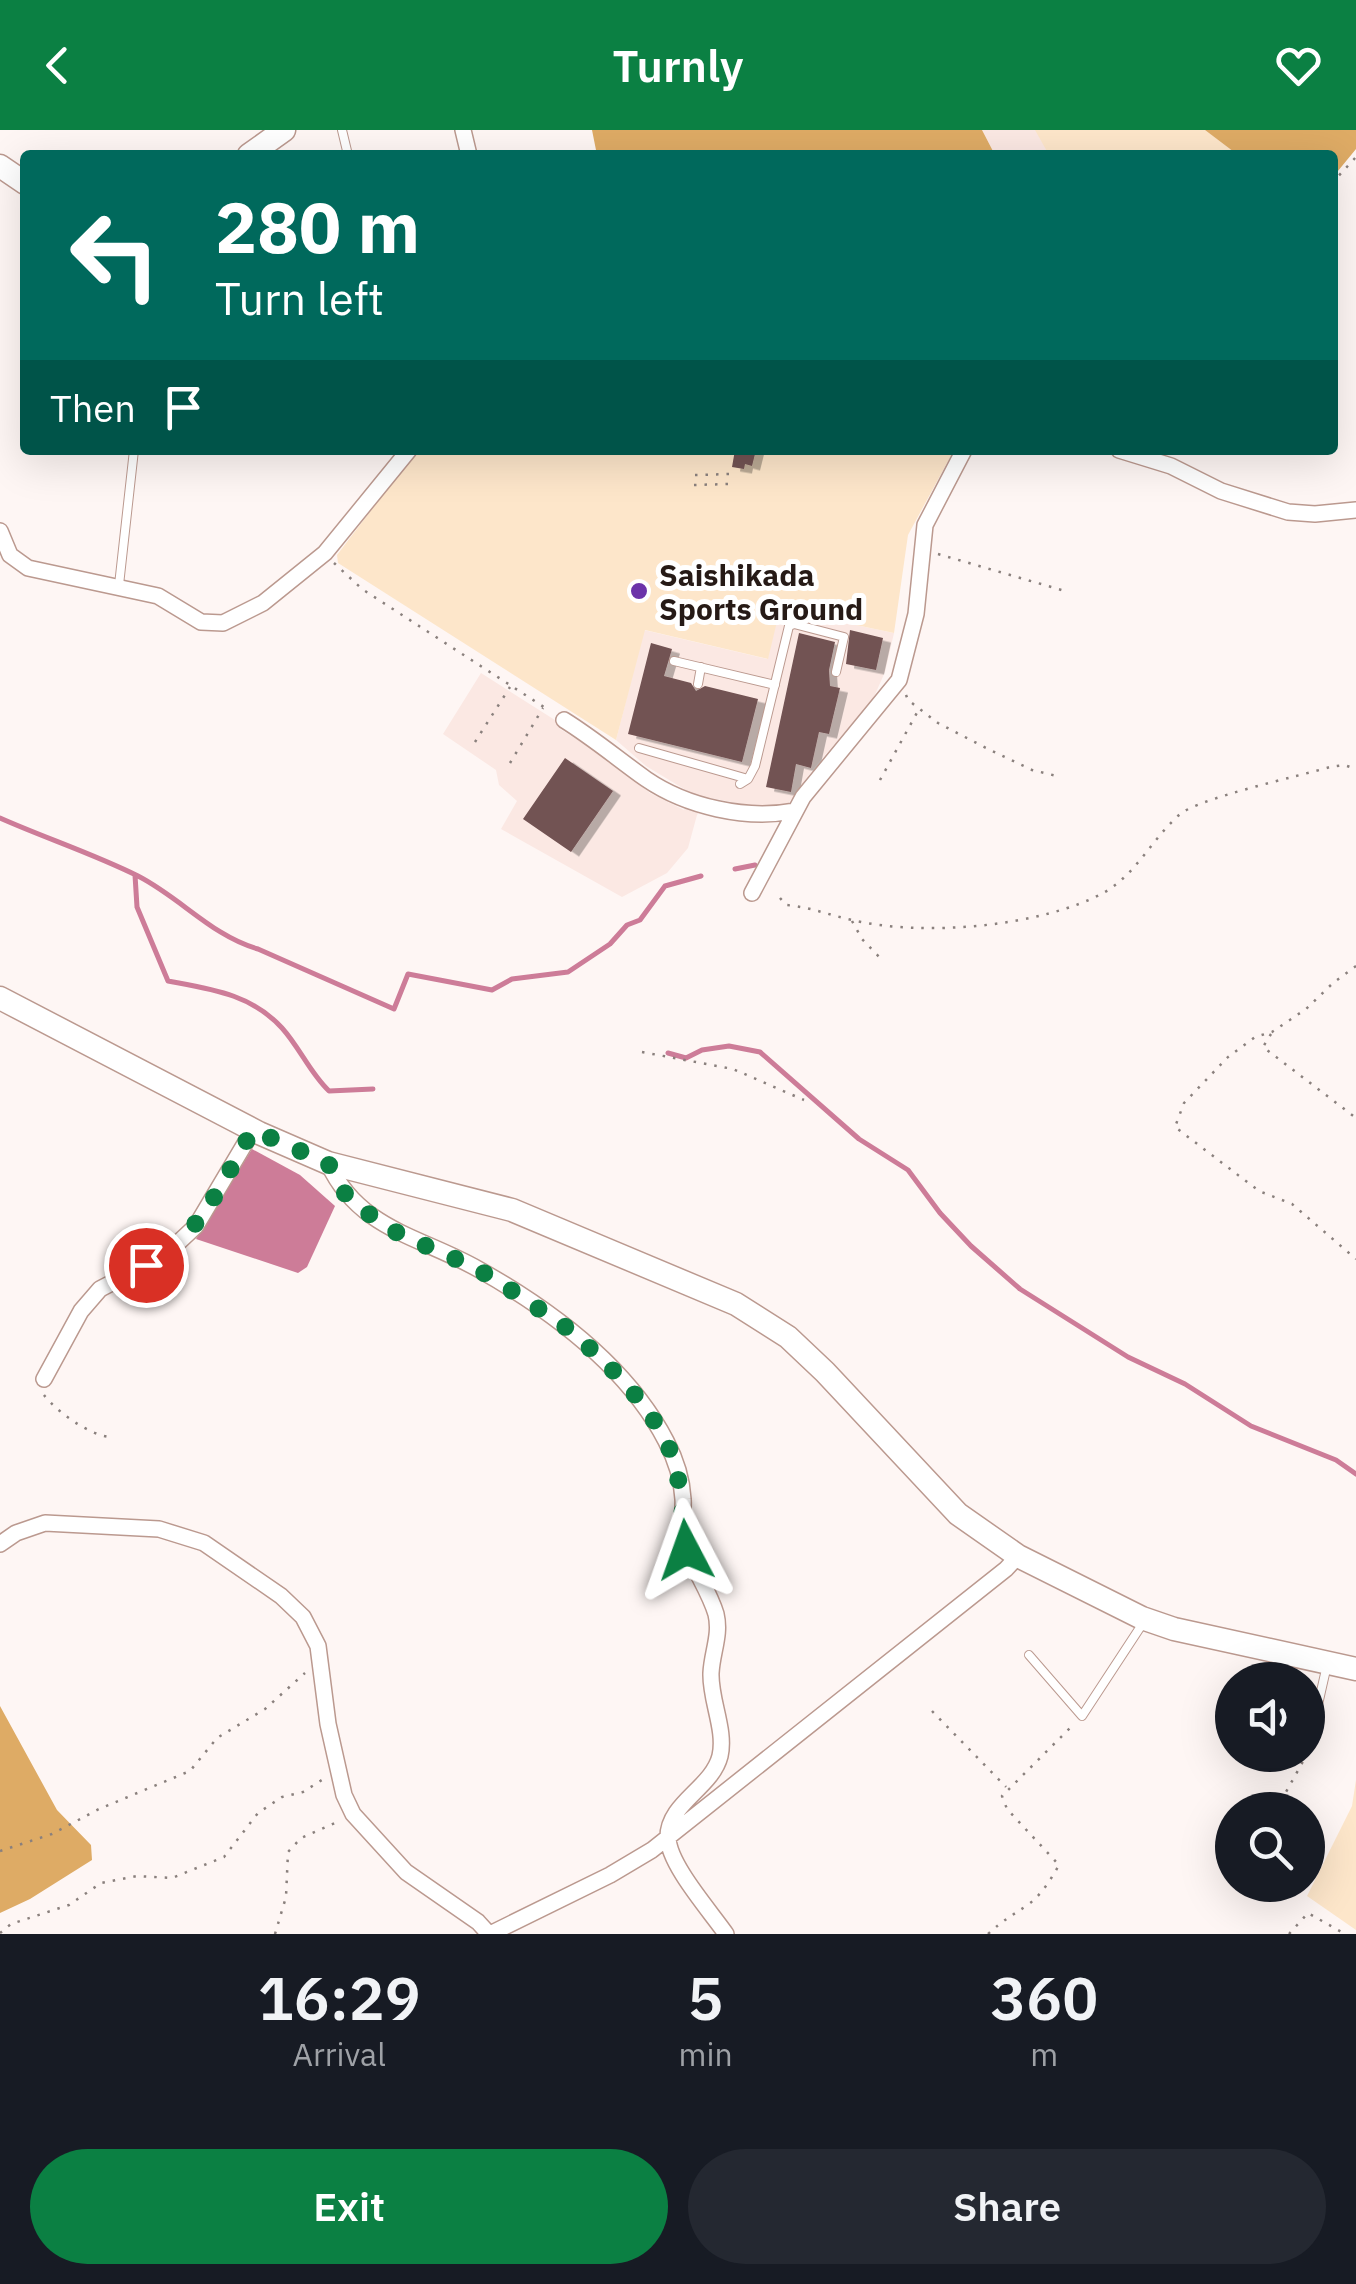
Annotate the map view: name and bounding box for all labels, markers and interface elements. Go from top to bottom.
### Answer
text: Turnly [612,36,744,94]
icon: back [30,38,85,93]
icon: heart [1271,38,1326,93]
text: 280 m [215,181,420,272]
icon: left [50,190,180,320]
text: Turn left [215,269,384,327]
icon: arrive [156,380,211,435]
text: Then [50,383,136,432]
place label: Saishikada Sports Ground [659,555,863,628]
marker: Saishikada Sports Ground [628,580,650,602]
pin [104,1223,189,1308]
icon: arrive [119,1238,174,1293]
position arrow [634,1498,738,1602]
map controls [1215,1662,1325,1902]
button: sound [1215,1662,1325,1772]
button: search [1215,1792,1325,1902]
text: 16:29 [258,1958,421,2037]
text: 5 [688,1958,724,2037]
text: 360 [990,1958,1098,2037]
text: Arrival [293,2033,386,2075]
text: min [678,2033,733,2075]
text: m [1030,2033,1058,2075]
button: Exit [30,2149,668,2264]
button: Share [688,2149,1326,2264]

